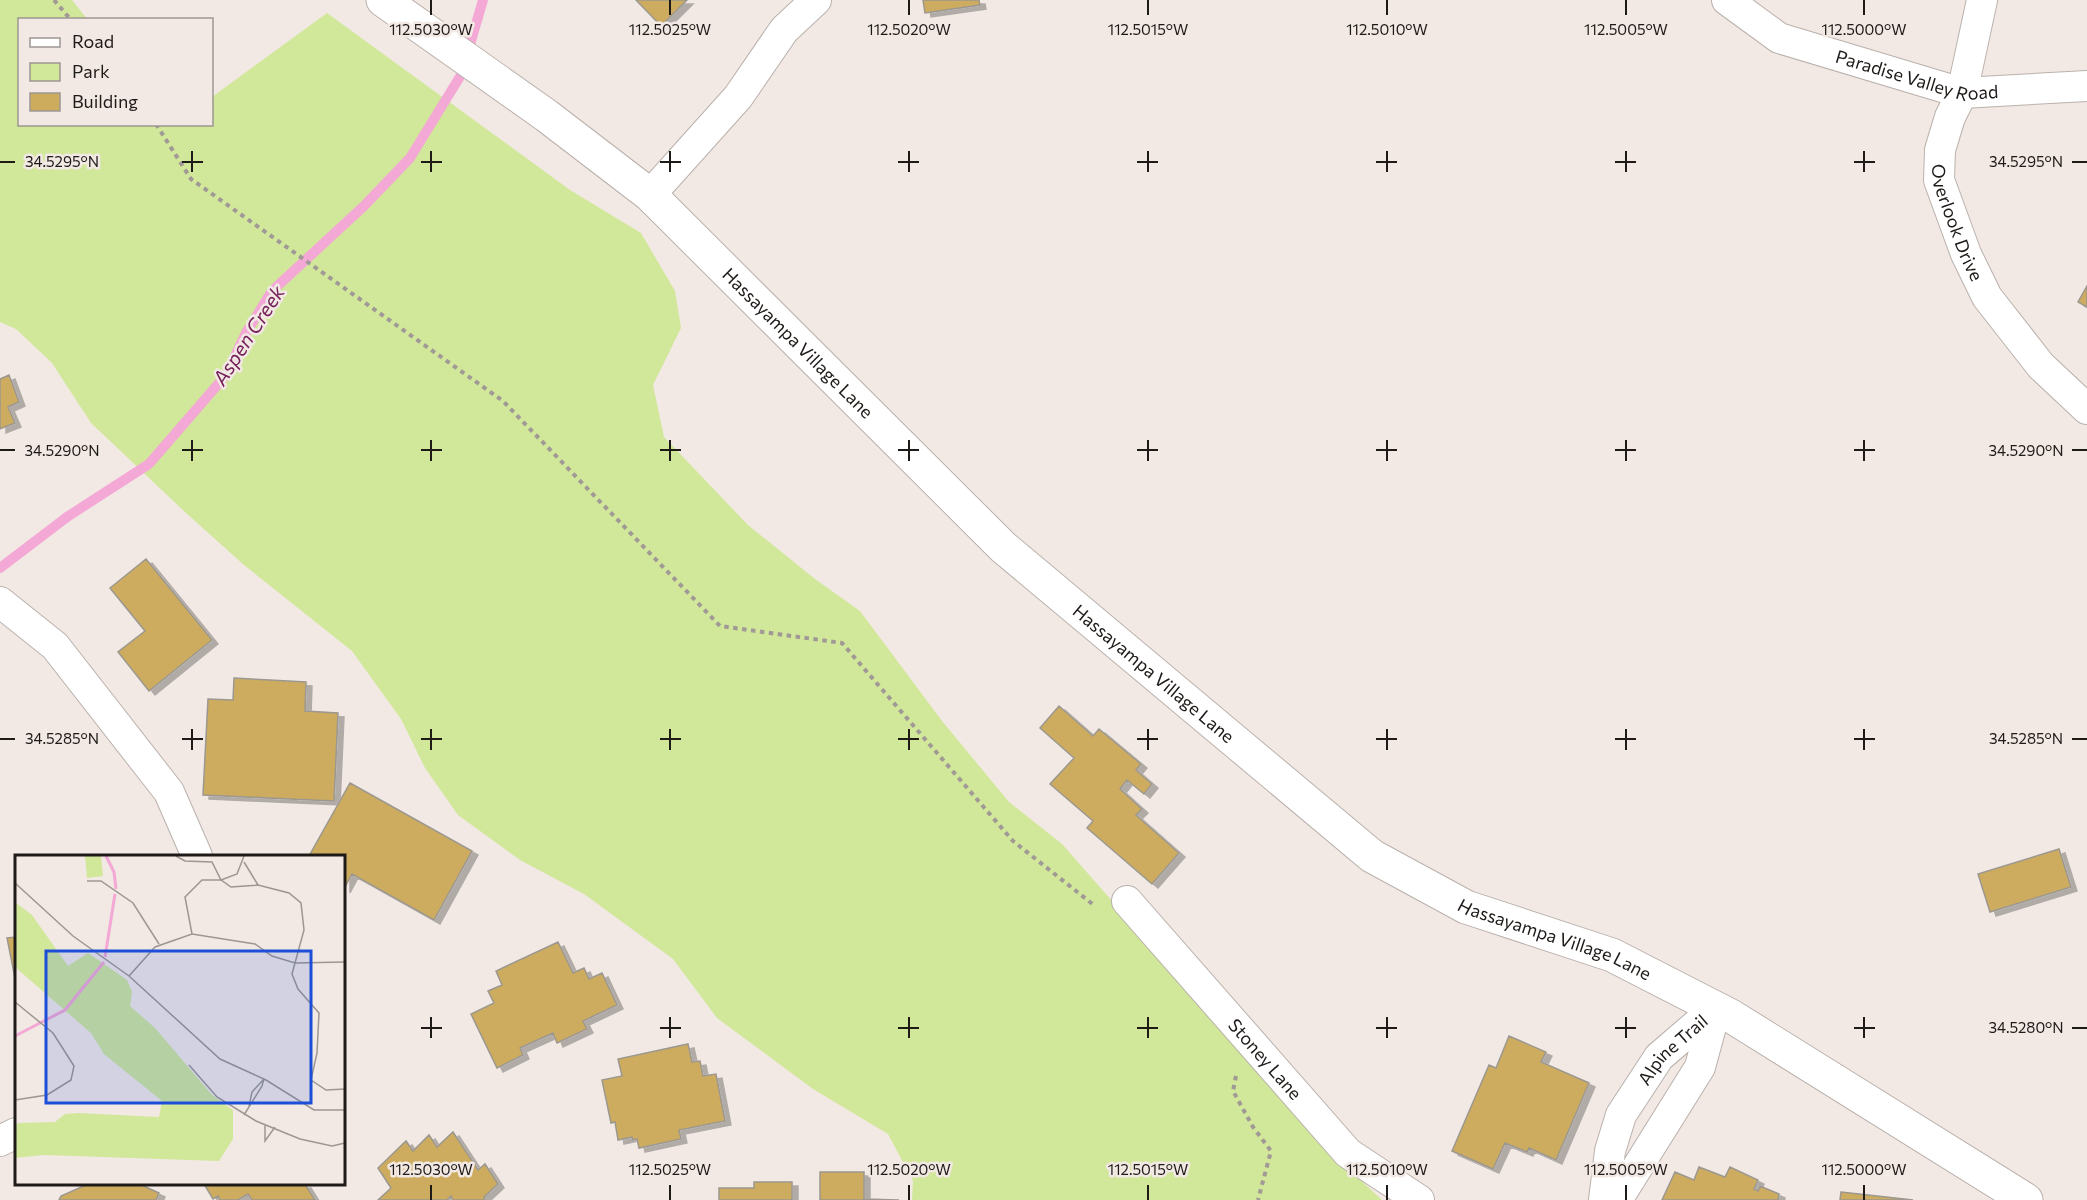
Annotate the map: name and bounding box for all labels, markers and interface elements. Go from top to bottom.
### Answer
legend [18,18,213,126]
text: 112.5030°W [389,20,473,38]
text: 112.5025°W [629,20,711,38]
text: 112.5020°W [867,20,951,38]
text: 112.5015°W [1108,20,1188,38]
text: 112.5010°W [1346,20,1428,38]
text: 112.5005°W [1584,20,1668,38]
text: 112.5000°W [1822,20,1907,38]
text: Road [72,30,114,52]
street label: Paradise Valley Road [1833,45,1999,105]
text: Park [72,60,110,82]
text: Building [72,90,138,112]
text: 34.5295°N [25,152,99,170]
text: 34.5295°N [1989,152,2063,170]
street label: Overlook Drive [1928,164,1988,284]
street label: Hassayampa Village Lane [718,263,878,423]
water label: Aspen Creek [206,280,290,390]
text: 34.5290°N [24,441,100,459]
text: 34.5290°N [1988,441,2064,459]
street label: Hassayampa Village Lane [1069,599,1239,747]
text: 34.5285°N [25,729,99,747]
text: 34.5285°N [1989,729,2063,747]
inset map [15,855,345,1185]
street label: Hassayampa Village Lane [1454,894,1655,984]
street label: Alpine Trail [1633,1009,1712,1089]
street label: Stoney Lane [1224,1014,1307,1104]
text: 34.5280°N [1988,1018,2064,1036]
text: 112.5030°W [389,1160,473,1178]
text: 112.5025°W [629,1160,711,1178]
text: 112.5020°W [867,1160,951,1178]
text: 112.5015°W [1108,1160,1188,1178]
text: 112.5010°W [1346,1160,1428,1178]
text: 112.5005°W [1584,1160,1668,1178]
text: 112.5000°W [1822,1160,1907,1178]

